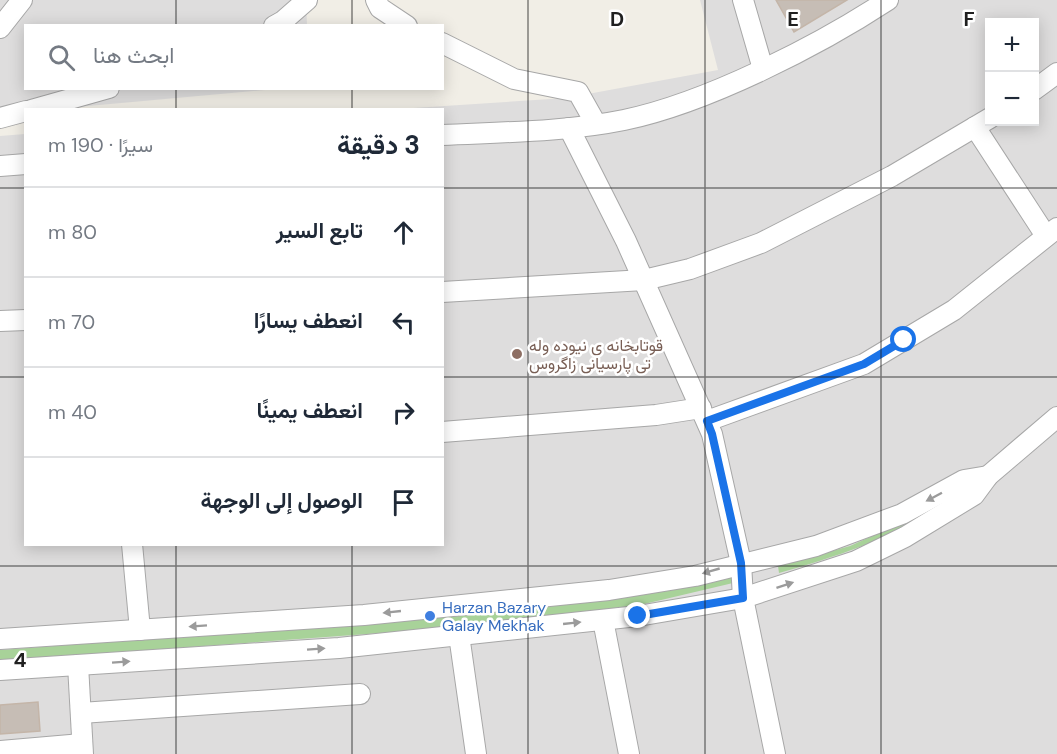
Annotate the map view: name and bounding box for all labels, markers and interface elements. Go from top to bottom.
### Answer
text: D [610,6,624,32]
text: E [787,6,799,32]
text: F [963,6,975,32]
map controls [985,18,1039,126]
button: + [985,18,1039,72]
search box [24,24,444,90]
icon: search [45,41,78,74]
text: ابحث هنا [93,41,174,70]
button: − [985,72,1039,126]
text: 3 دقيقة [337,128,420,162]
text: سيرًا · 190 m [48,132,153,158]
text: تابع السير [276,216,363,245]
icon: ahead [387,216,420,249]
text: 80 m [48,219,97,245]
text: انعطف يسارًا [254,306,363,335]
icon: left [387,306,420,339]
text: 70 m [48,309,95,335]
route start [890,326,916,352]
place label: قوتابخانه ی نیوده وله تی پارسیانی زاگروس [529,335,663,375]
marker: قوتابخانه ی نیوده وله تی پارسیانی زاگروس [510,347,524,361]
text: انعطف يمينًا [256,396,363,425]
icon: right [387,396,420,429]
text: 40 m [48,399,97,425]
text: الوصول إلى الوجهة [201,486,363,515]
icon: arrive [387,486,420,519]
one-way arrow [925,492,942,502]
one-way arrow [701,567,720,577]
one-way arrow [776,580,794,589]
place label: Harzan Bazary Galay Mekhak [442,597,546,636]
route end [624,602,650,628]
one-way arrow [383,607,402,617]
marker: Harzan Bazary Galay Mekhak [423,609,437,623]
one-way arrow [563,618,582,628]
one-way arrow [188,622,207,631]
one-way arrow [306,645,325,654]
text: 4 [14,647,27,673]
one-way arrow [112,657,131,666]

